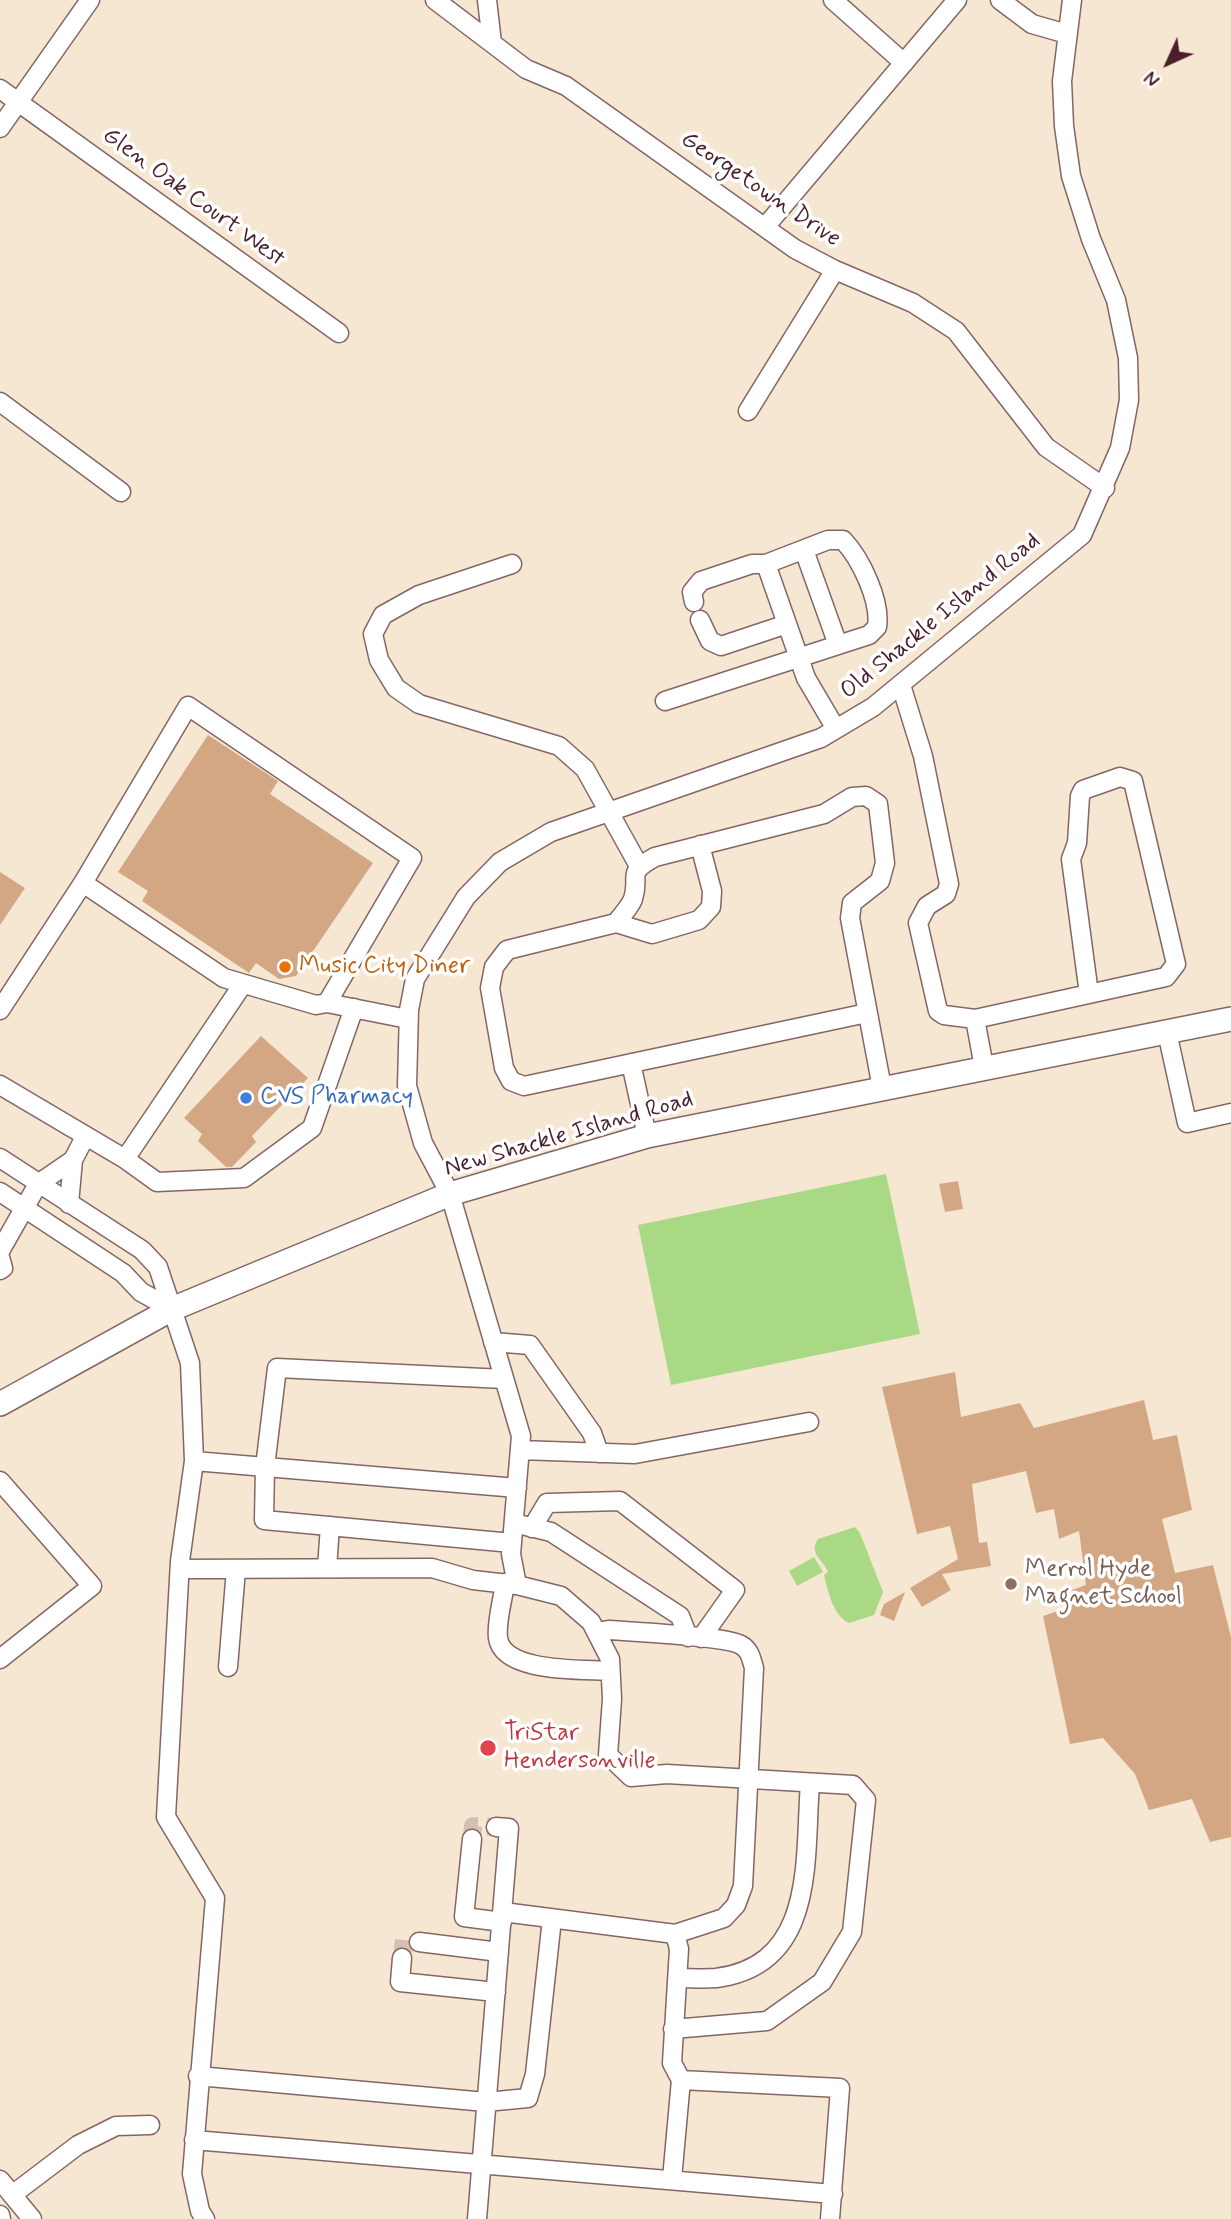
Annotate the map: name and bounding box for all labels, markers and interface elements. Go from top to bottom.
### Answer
north arrow [1133,28,1203,98]
text: N [1139,65,1166,92]
street label: Glen Oak Court West [96,122,290,274]
street label: Georgetown Drive [674,126,846,254]
street label: Old Shackle Island Road [835,528,1047,706]
place label: Music City Diner [299,953,470,981]
marker: Music City Diner [277,959,293,975]
place label: CVS Pharmacy [260,1084,413,1112]
street label: New Shackle Island Road [441,1086,697,1184]
marker: CVS Pharmacy [238,1090,254,1106]
place label: Merrol Hyde Magnet School [1025,1556,1182,1612]
marker: Merrol Hyde Magnet School [1003,1576,1019,1592]
place label: TriStar Hendersonville [504,1720,656,1776]
marker: TriStar Hendersonville [478,1738,498,1758]

